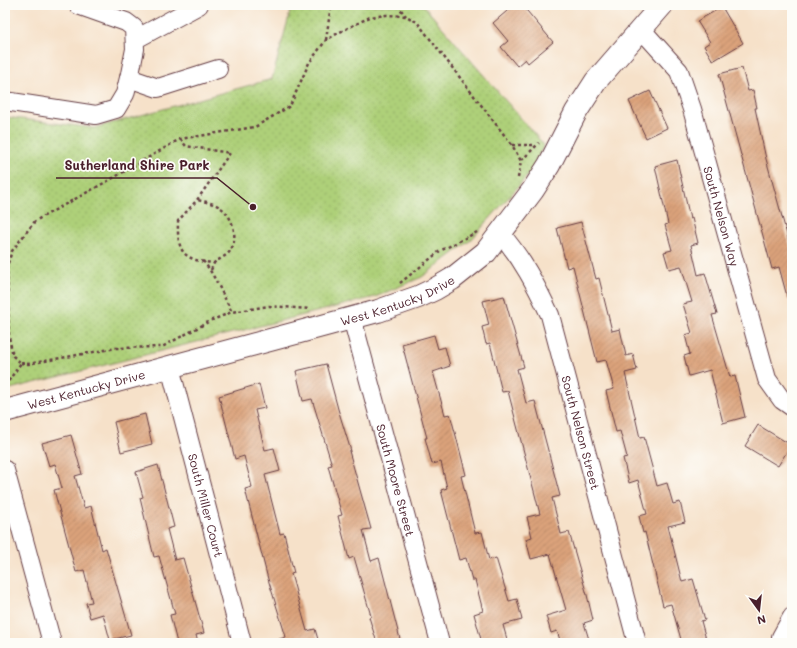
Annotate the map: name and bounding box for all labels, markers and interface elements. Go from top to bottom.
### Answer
callout: Sutherland Shire Park [56,153,217,178]
text: Sutherland Shire Park [64,156,210,173]
street label: South Nelson Way [700,164,743,268]
street label: West Kentucky Drive [338,271,458,329]
street label: West Kentucky Drive [25,366,147,413]
street label: South Nelson Street [558,374,604,491]
street label: South Moore Street [373,422,419,538]
street label: South Miller Court [185,452,227,559]
north arrow [739,590,779,630]
text: N [756,612,768,628]

